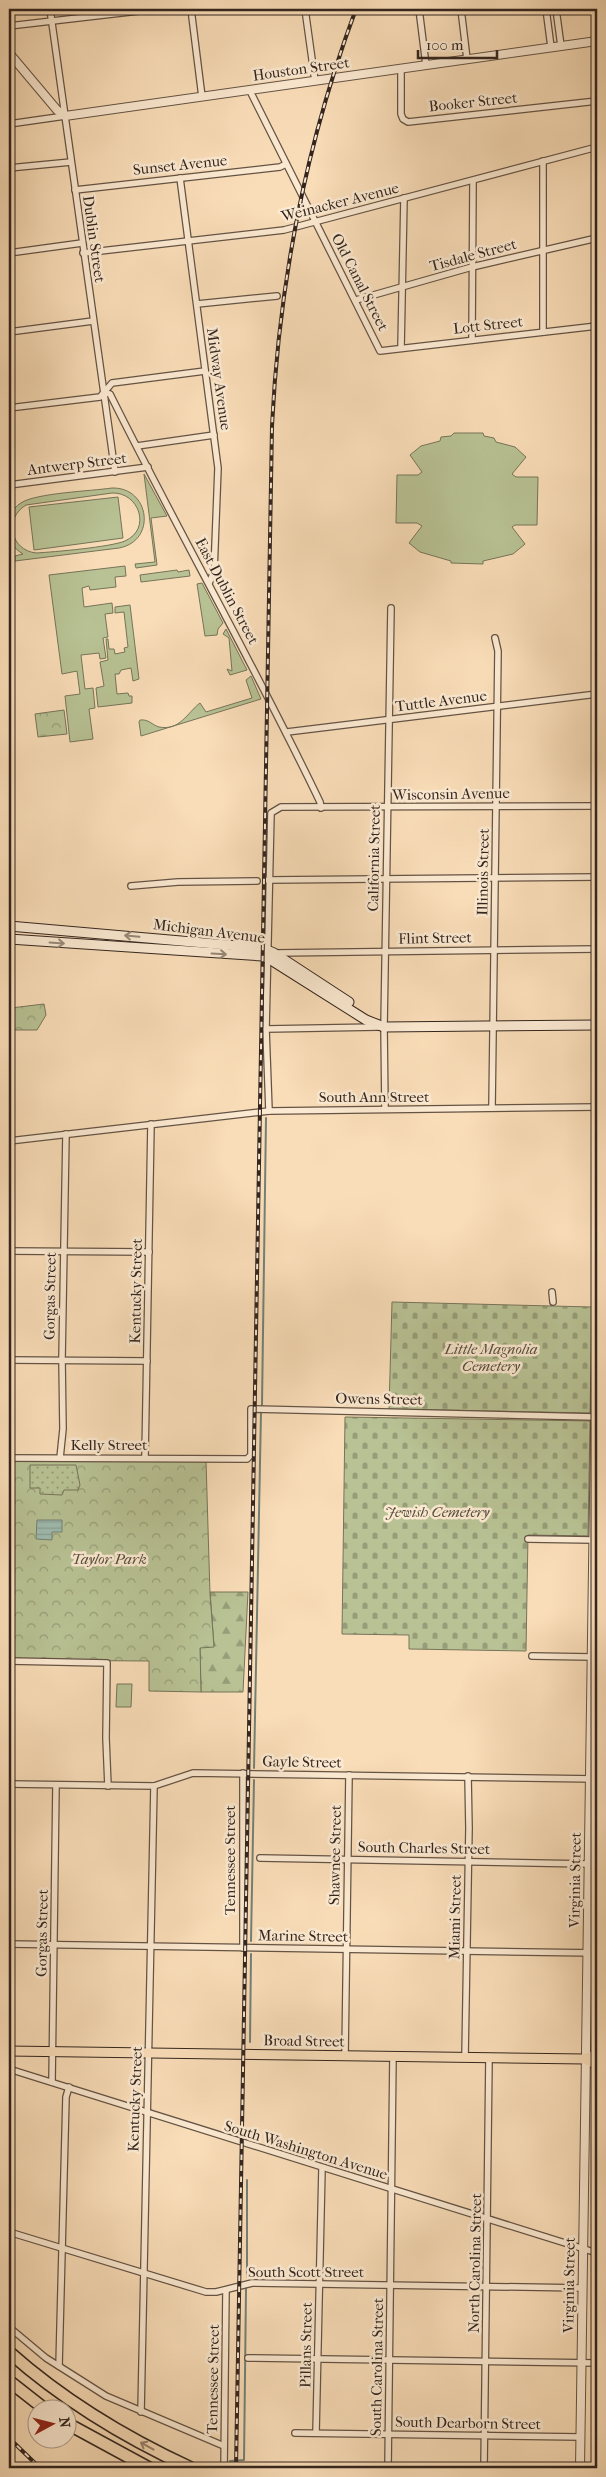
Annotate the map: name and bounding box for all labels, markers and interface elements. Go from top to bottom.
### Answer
scale bar [418,28,497,60]
text: 100 m [426,36,464,54]
street label: Houston Street [251,53,351,85]
street label: Booker Street [428,88,519,116]
street label: Sunset Avenue [132,151,229,179]
street label: Weinacker Avenue [278,179,401,226]
street label: Dublin Street [79,194,109,284]
street label: Old Canal Street [328,230,393,334]
street label: Tisdale Street [428,235,519,275]
street label: Lott Street [452,312,524,338]
street label: Midway Avenue [203,327,235,432]
street label: Antwerp Street [25,449,128,479]
street label: East Dublin Street [191,535,263,648]
street label: Tuttle Avenue [394,686,488,716]
street label: Wisconsin Avenue [391,784,511,804]
street label: California Street [364,804,384,912]
street label: Illinois Street [473,827,493,916]
street label: Michigan Avenue [152,915,267,947]
street label: Flint Street [398,928,473,948]
one-way arrow [124,931,140,941]
one-way arrow [49,939,65,948]
one-way arrow [211,949,227,958]
street label: South Ann Street [319,1088,430,1106]
street label: Kentucky Street [126,1237,146,1344]
street label: Gorgas Street [40,1251,60,1340]
park label: Little Magnolia Cemetery [443,1340,538,1375]
street label: Owens Street [335,1389,423,1409]
street label: Kelly Street [71,1436,148,1454]
park label: Jewish Cemetery [385,1503,490,1521]
park label: Taylor Park [72,1550,147,1568]
street label: Gayle Street [262,1752,343,1772]
street label: Tennessee Street [221,1804,239,1915]
street label: Shawnee Street [325,1804,345,1905]
street label: Virginia Street [565,1831,585,1929]
street label: South Charles Street [358,1838,491,1858]
street label: Miami Street [445,1874,465,1960]
street label: Gorgas Street [32,1888,52,1977]
street label: Marine Street [258,1926,349,1946]
street label: Broad Street [263,2031,346,2051]
street label: Kentucky Street [124,2045,146,2152]
street label: South Washington Avenue [222,2117,390,2184]
street label: North Carolina Street [465,2192,485,2333]
street label: Virginia Street [559,2236,579,2334]
street label: South Scott Street [248,2263,365,2281]
street label: South Carolina Street [367,2297,387,2436]
street label: Pillans Street [296,2301,316,2388]
street label: Tennessee Street [203,2323,223,2434]
north arrow [28,2400,78,2450]
street label: South Dearborn Street [395,2413,542,2433]
text: N [55,2416,74,2429]
one-way arrow [140,2441,155,2451]

